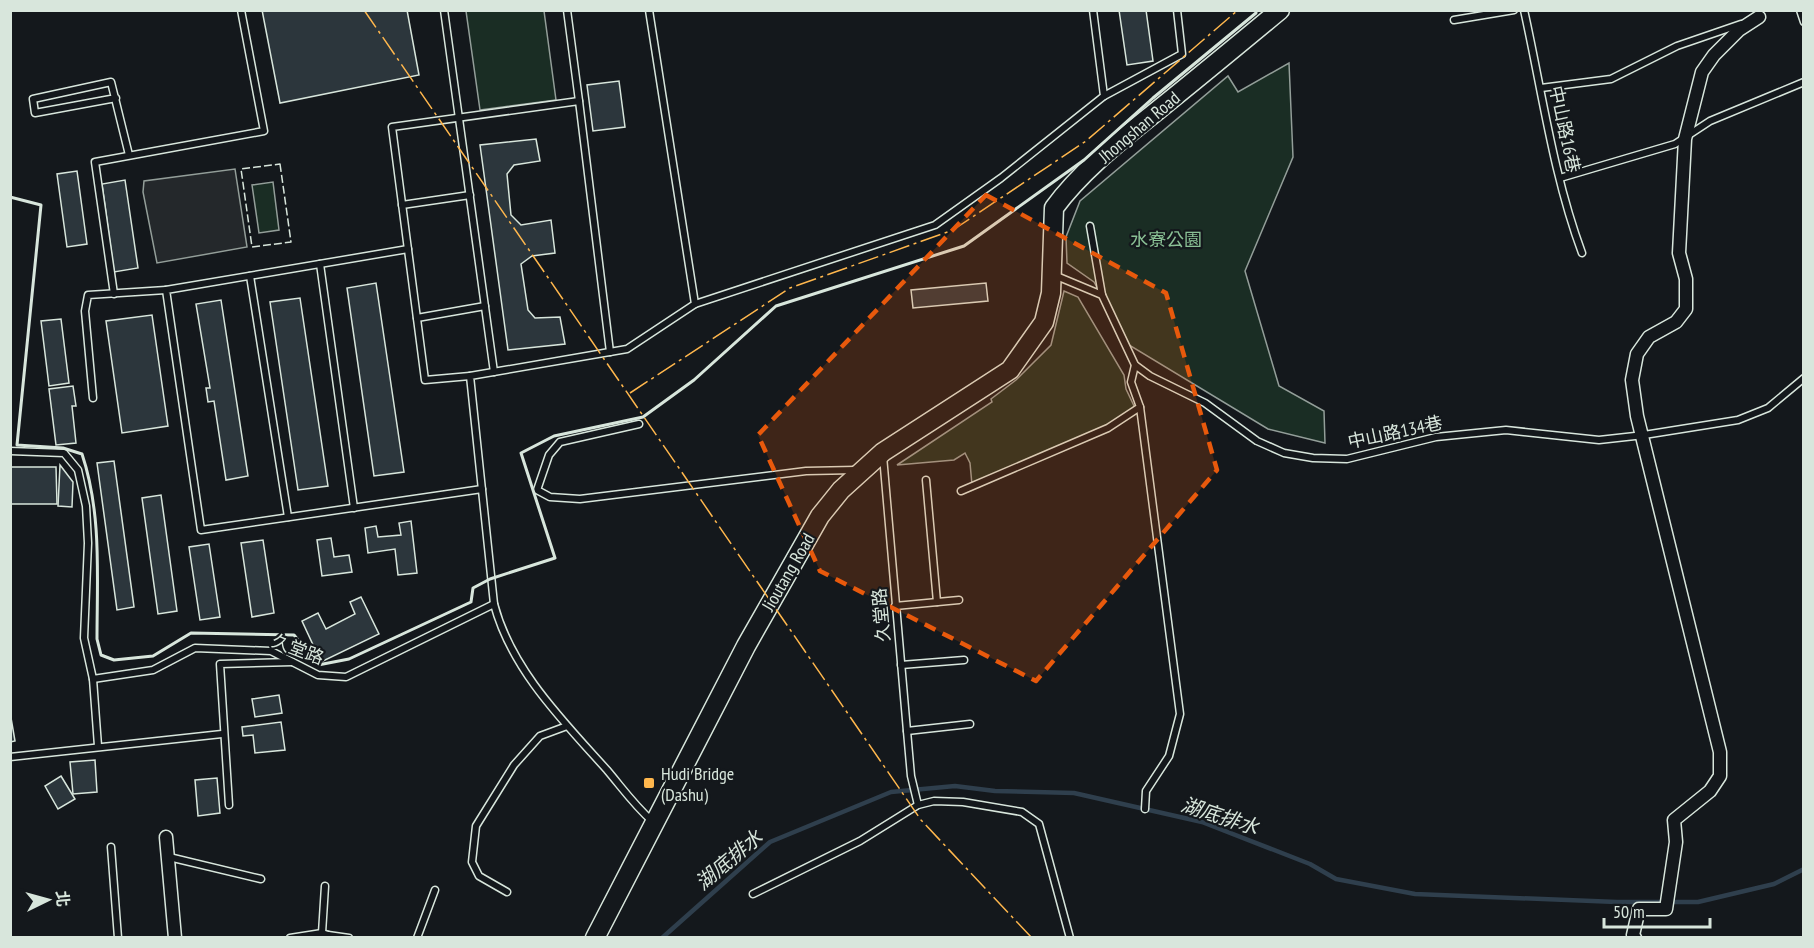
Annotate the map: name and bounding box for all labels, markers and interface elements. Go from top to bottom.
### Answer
street label: 中山路16巷 [1545,83,1585,175]
street label: Jhongshan Road [1093,86,1184,168]
park label: 水寮公園 [1130,228,1202,251]
street label: 中山路134巷 [1346,411,1444,453]
street label: Jioutang Road [756,529,820,616]
street label: 久堂路 [867,587,895,643]
street label: 久堂路 [269,629,327,669]
place label: Hudi Bridge (Dashu) [661,762,734,806]
marker: Hudi Bridge (Dashu) [642,776,656,790]
water label: 湖底排水 [1178,791,1263,841]
water label: 湖底排水 [690,824,769,896]
north arrow [18,870,78,930]
text: 北 [52,890,74,908]
scale bar [1604,891,1710,929]
text: 50 m [1613,900,1645,923]

